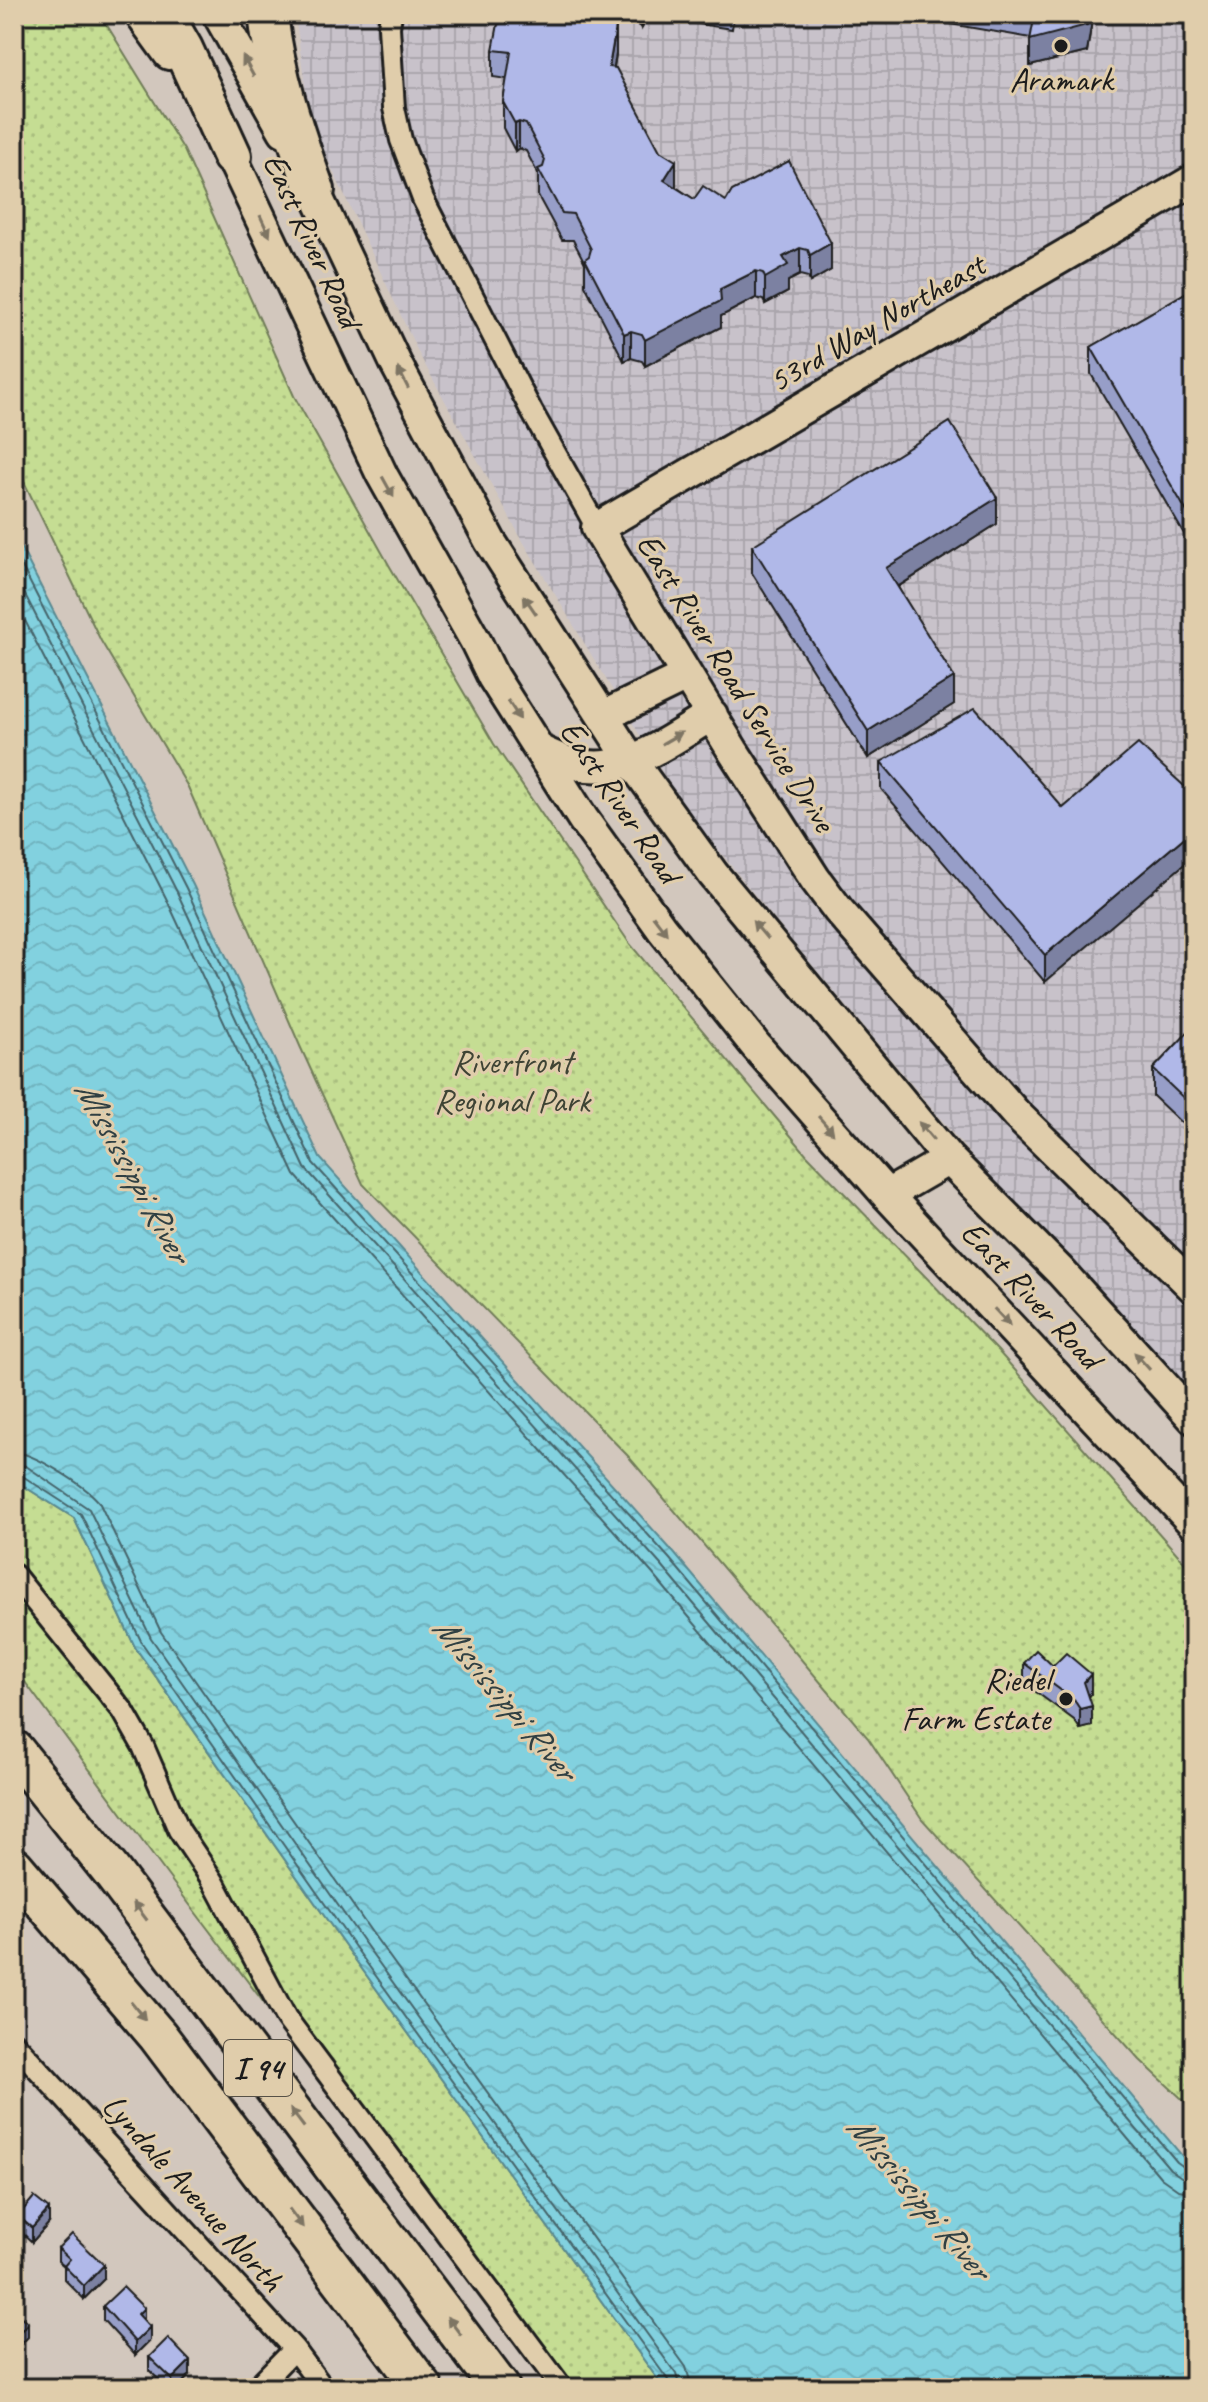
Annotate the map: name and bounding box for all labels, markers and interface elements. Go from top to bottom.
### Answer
marker: Aramark [1052,37,1070,55]
one-way arrow [241,54,255,77]
place label: Aramark [1010,58,1115,101]
street label: East River Road [253,146,374,339]
one-way arrow [259,215,272,238]
street label: 53rd Way Northeast [760,241,995,402]
one-way arrow [397,366,410,389]
one-way arrow [381,476,395,498]
street label: East River Road Service Drive [627,525,848,842]
one-way arrow [523,594,538,615]
one-way arrow [506,699,521,721]
street label: East River Road [550,712,694,896]
one-way arrow [661,731,683,745]
one-way arrow [651,915,667,935]
one-way arrow [752,921,769,941]
park label: Riverfront Regional Park [434,1040,593,1122]
water label: Mississippi River [64,1071,204,1274]
one-way arrow [817,1115,834,1135]
one-way arrow [918,1121,935,1141]
street label: East River Road [952,1211,1115,1382]
one-way arrow [992,1307,1010,1326]
one-way arrow [1133,1352,1151,1371]
water label: Mississippi River [423,1606,591,1793]
place label: Riedel Farm Estate [901,1658,1056,1740]
marker: Riedel Farm Estate [1057,1690,1075,1708]
one-way arrow [132,1900,148,1922]
one-way arrow [129,2001,146,2021]
road number: I 94 [224,2040,292,2096]
street label: Lyndale Avenue North [93,2084,294,2301]
water label: Mississippi River [837,2105,1005,2292]
one-way arrow [289,2108,305,2129]
one-way arrow [288,2207,303,2228]
one-way arrow [446,2315,462,2336]

